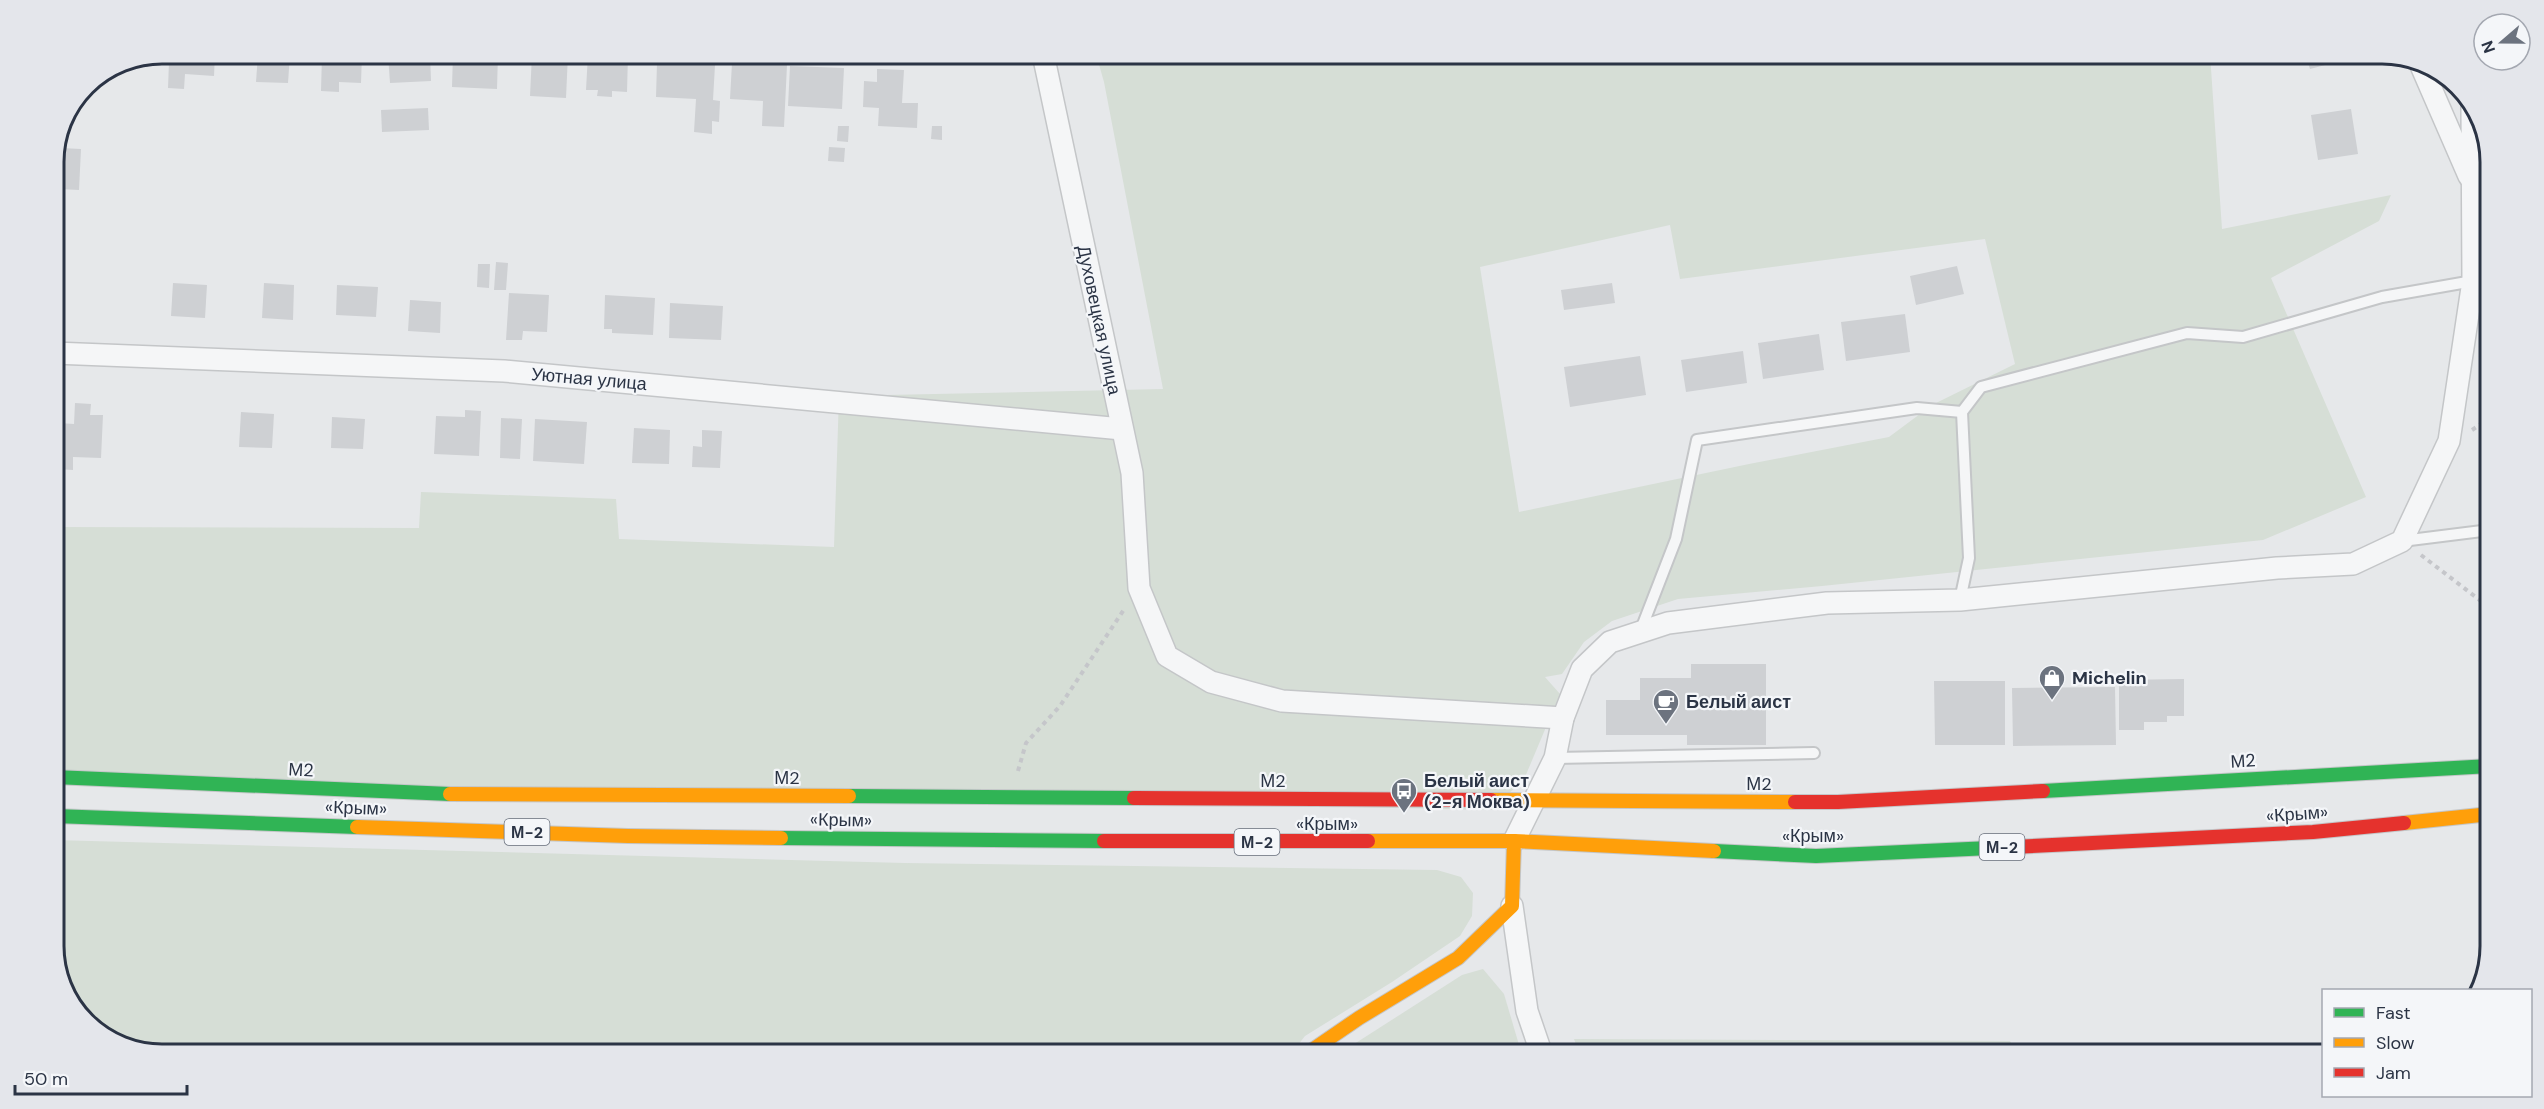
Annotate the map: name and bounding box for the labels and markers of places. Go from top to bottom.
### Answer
shop icon: Michelin [2037,663,2067,701]
place label: Michelin [2072,666,2147,690]
cafe icon: Белый аист [1651,687,1681,725]
place label: Белый аист [1686,690,1791,714]
place label: Белый аист (2-я Моква) [1424,769,1530,814]
bus stop icon: Белый аист (2-я Моква) [1389,776,1419,814]

